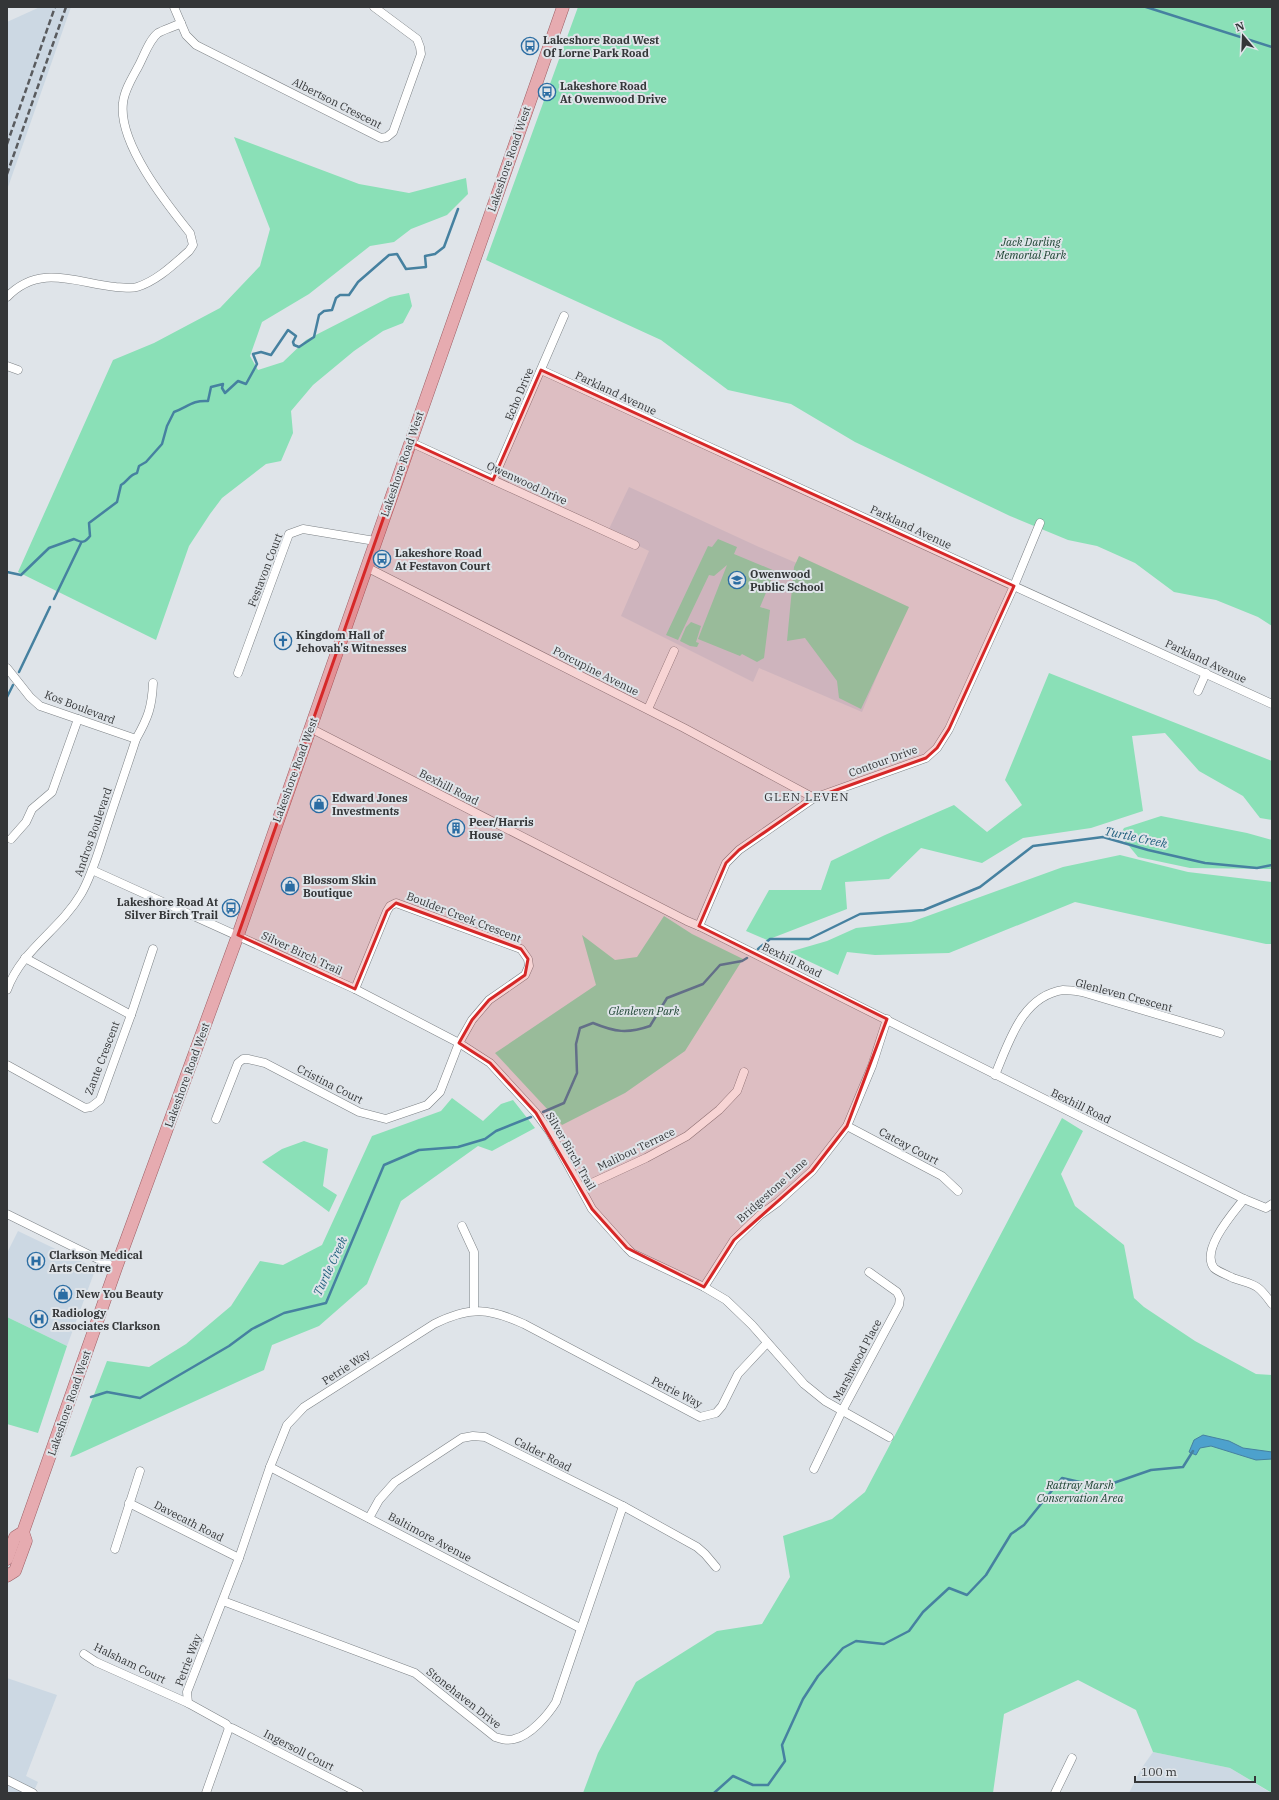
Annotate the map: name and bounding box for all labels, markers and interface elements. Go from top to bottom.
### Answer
north arrow [1223,16,1263,56]
text: N [1233,18,1246,35]
place label: Lakeshore Road West Of Lorne Park Road [543,33,659,60]
bus stop icon: Lakeshore Road West Of Lorne Park Road [520,36,540,56]
street label: Albertson Crescent [290,74,384,132]
place label: Lakeshore Road At Owenwood Drive [560,79,667,106]
bus stop icon: Lakeshore Road At Owenwood Drive [537,82,557,102]
street label: Lakeshore Road West [484,104,534,214]
park label: Jack Darling Memorial Park [995,235,1067,262]
street label: Echo Drive [502,365,536,423]
street label: Parkland Avenue [573,368,659,418]
street label: Lakeshore Road West [377,409,427,519]
street label: Owenwood Drive [484,458,570,508]
street label: Parkland Avenue [868,502,954,552]
street label: Festavon Court [245,531,286,609]
place label: Lakeshore Road At Festavon Court [395,546,490,573]
bus stop icon: Lakeshore Road At Festavon Court [372,549,392,569]
place label: Owenwood Public School [750,567,824,594]
school or university icon: Owenwood Public School [727,570,747,590]
place label: Kingdom Hall of Jehovah's Witnesses [296,628,407,655]
church icon: Kingdom Hall of Jehovah's Witnesses [273,631,293,651]
street label: Parkland Avenue [1163,636,1249,686]
street label: Porcupine Avenue [551,643,641,699]
street label: Kos Boulevard [43,687,118,727]
street label: Lakeshore Road West [270,716,321,824]
street label: Contour Drive [847,742,919,780]
street label: Bexhill Road [417,766,481,808]
street label: Andros Boulevard [71,785,115,878]
district label: GLEN LEVEN [764,789,850,804]
place label: Edward Jones Investments [332,791,408,818]
shop icon: Edward Jones Investments [309,794,329,814]
place label: Peer/Harris House [469,815,534,842]
building icon: Peer/Harris House [446,818,466,838]
water label: Turtle Creek [1103,823,1169,851]
place label: Blossom Skin Boutique [303,873,376,900]
shop icon: Blossom Skin Boutique [280,876,300,896]
street label: Boulder Creek Crescent [405,889,523,945]
place label: Lakeshore Road At Silver Birch Trail [117,895,218,922]
bus stop icon: Lakeshore Road At Silver Birch Trail [221,898,241,918]
street label: Silver Birch Trail [259,928,345,978]
street label: Bexhill Road [760,939,825,981]
street label: Glenleven Crescent [1074,975,1174,1015]
park label: Glenleven Park [608,1004,680,1018]
street label: Zante Crescent [82,1019,123,1097]
street label: Lakeshore Road West [162,1021,213,1129]
street label: Cristina Court [295,1061,366,1107]
street label: Bexhill Road [1049,1085,1114,1127]
street label: Silver Birch Trail [543,1109,599,1193]
street label: Malibou Terrace [595,1124,677,1174]
street label: Catcay Court [877,1124,941,1168]
street label: Bridgestone Lane [734,1154,810,1225]
water label: Turtle Creek [310,1233,351,1298]
place label: Clarkson Medical Arts Centre [49,1248,143,1275]
hospital icon: Clarkson Medical Arts Centre [26,1251,46,1271]
shop icon: New You Beauty [53,1284,73,1304]
place label: New You Beauty [76,1287,164,1301]
place label: Radiology Associates Clarkson [52,1306,160,1333]
hospital icon: Radiology Associates Clarkson [29,1309,49,1329]
street label: Marshwood Place [830,1317,884,1403]
street label: Petrie Way [319,1346,373,1388]
street label: Lakeshore Road West [44,1348,94,1458]
street label: Petrie Way [649,1373,705,1411]
street label: Calder Road [512,1434,574,1475]
park label: Rattray Marsh Conservation Area [1037,1478,1123,1505]
street label: Davecath Road [152,1497,226,1545]
street label: Baltimore Avenue [386,1509,474,1565]
street label: Petrie Way [172,1632,204,1688]
street label: Halsham Court [92,1640,168,1686]
street label: Stonehaven Drive [424,1664,504,1732]
street label: Ingersoll Court [261,1726,337,1774]
scale bar [1135,1758,1255,1784]
text: 100 m [1141,1764,1177,1779]

